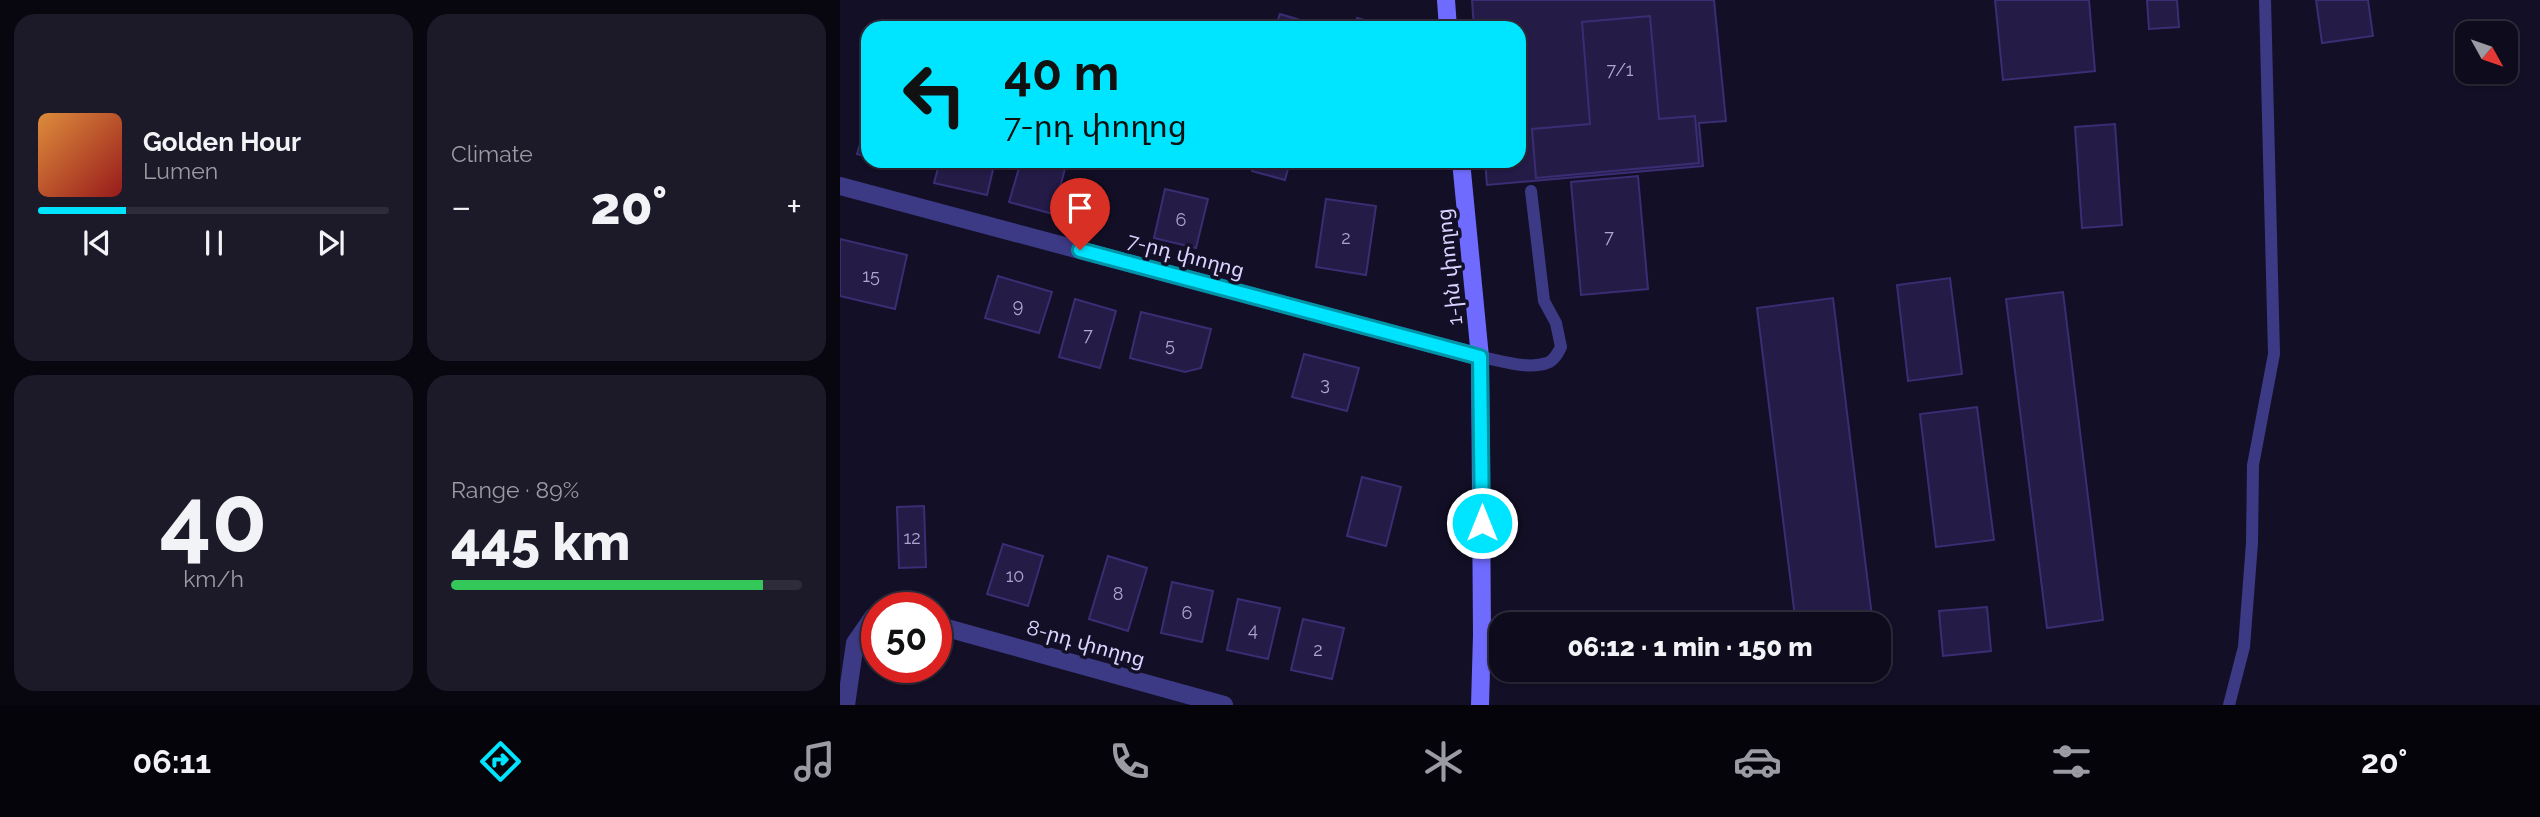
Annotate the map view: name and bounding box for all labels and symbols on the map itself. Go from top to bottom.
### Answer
north arrow [2455,21,2518,84]
house number: 7/1 [1607,59,1634,80]
pin [1050,178,1110,250]
street label: 1-ին փողոց [1430,207,1468,327]
house number: 6 [1176,209,1187,230]
house number: 7 [1604,226,1614,247]
street label: 7-րդ փողոց [1125,227,1247,283]
house number: 2 [1341,227,1351,248]
house number: 15 [862,265,880,286]
house number: 9 [1013,295,1023,316]
house number: 7 [1083,324,1093,345]
house number: 5 [1165,334,1175,355]
house number: 3 [1320,373,1330,394]
position arrow [1445,486,1519,560]
house number: 12 [903,527,921,548]
house number: 10 [1006,565,1024,586]
house number: 8 [1113,583,1123,604]
speed limit sign: 50 [861,592,952,683]
house number: 6 [1182,602,1193,623]
street label: 8-րդ փողոց [1024,614,1148,672]
house number: 4 [1248,619,1258,640]
house number: 2 [1313,639,1323,660]

